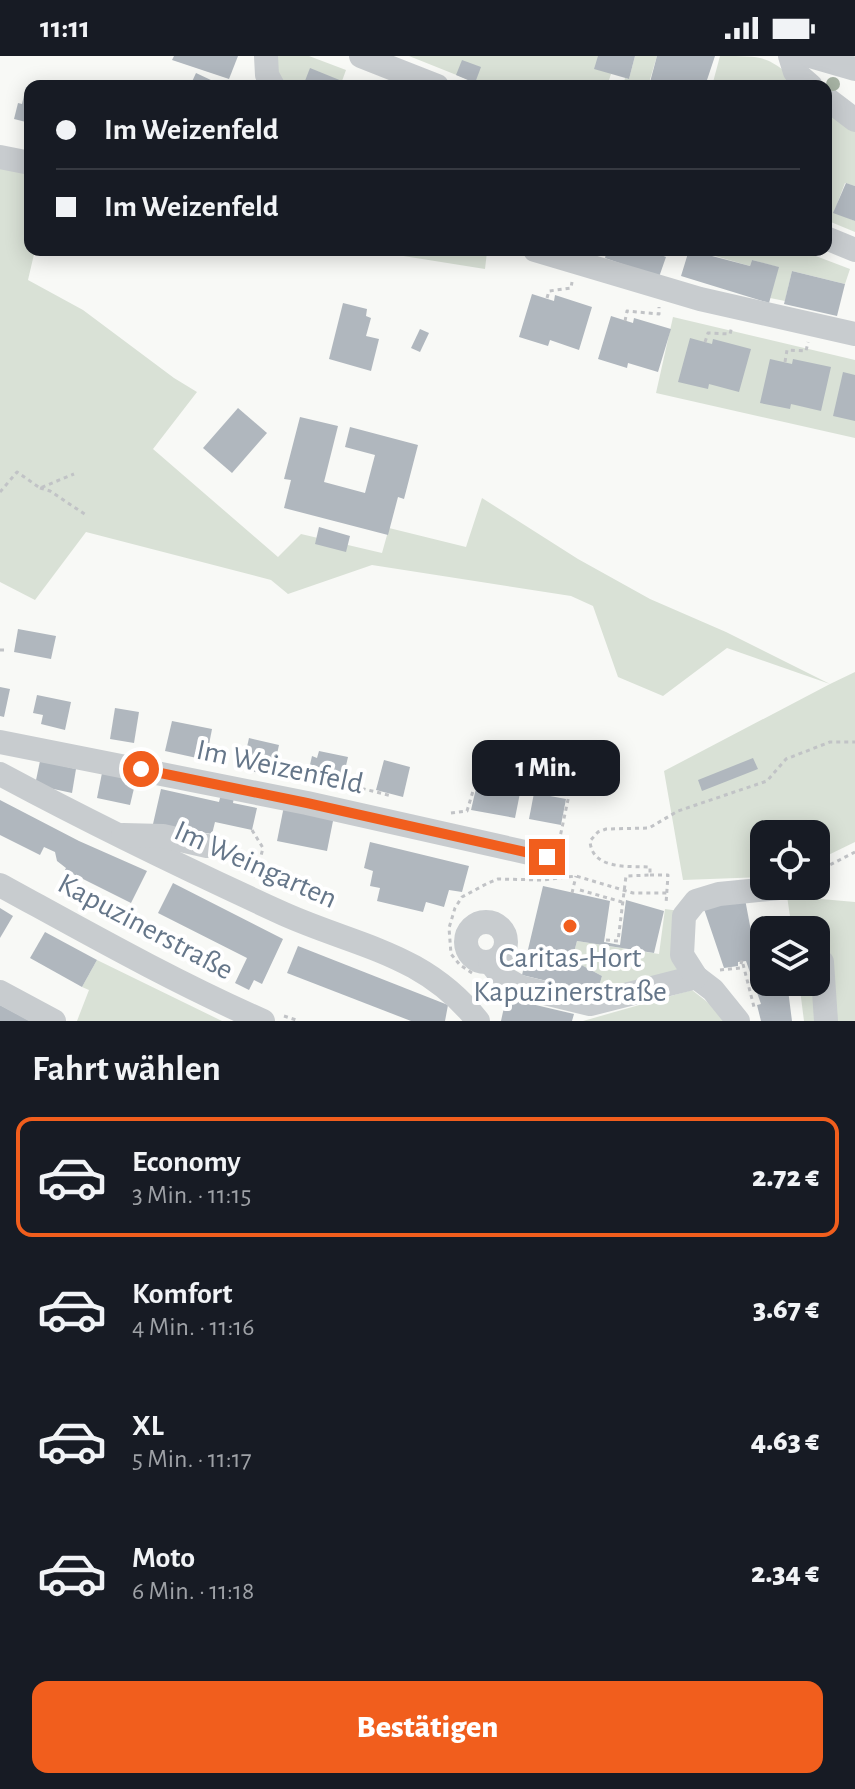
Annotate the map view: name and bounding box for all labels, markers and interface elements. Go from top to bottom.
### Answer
text: 11:11 [40,13,90,43]
text: Im Weizenfeld [104,115,279,145]
text: Im Weizenfeld [104,192,279,222]
street label: Im Weizenfeld [194,735,366,799]
callout: 1 Min. [473,741,621,797]
route start [123,751,159,787]
text: 1 Min. [515,755,577,781]
street label: Im Weingarten [170,816,341,914]
map controls [750,820,830,996]
button: locate [750,820,830,900]
route end [529,839,565,875]
street label: Kapuzinerstraße [53,868,238,986]
button: layers [750,916,830,996]
marker: Caritas-Hort Kapuzinerstraße [561,917,579,935]
place label: Caritas-Hort Kapuzinerstraße [473,943,667,1007]
text: Fahrt wählen [32,1051,221,1087]
icon: car [36,1141,108,1213]
text: Economy [132,1147,241,1177]
text: 2.72 € [752,1162,819,1192]
text: 3 Min. · 11:15 [132,1182,251,1208]
icon: car [36,1273,108,1345]
text: Komfort [132,1279,232,1309]
text: 3.67 € [753,1294,819,1324]
text: 4 Min. · 11:16 [132,1314,255,1340]
icon: car [36,1405,108,1477]
text: XL [132,1411,164,1441]
text: 4.63 € [751,1426,819,1456]
text: 5 Min. · 11:17 [132,1446,252,1472]
icon: car [36,1537,108,1609]
text: Moto [132,1543,195,1573]
text: 2.34 € [751,1558,819,1588]
text: 6 Min. · 11:18 [132,1578,254,1604]
button: Bestätigen [32,1681,823,1773]

